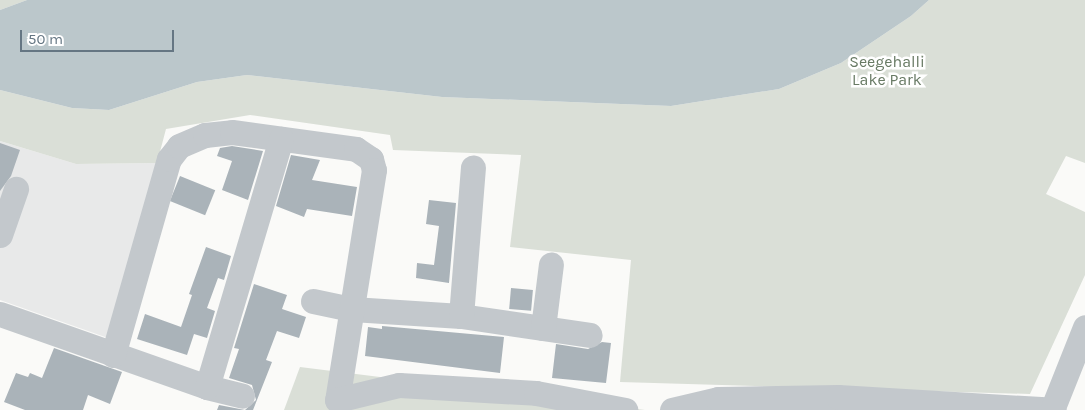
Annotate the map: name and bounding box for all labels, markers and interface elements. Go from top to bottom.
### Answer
scale bar [22,20,176,52]
text: 50 m [28,30,63,48]
park label: Seegehalli Lake Park [849,52,925,90]

